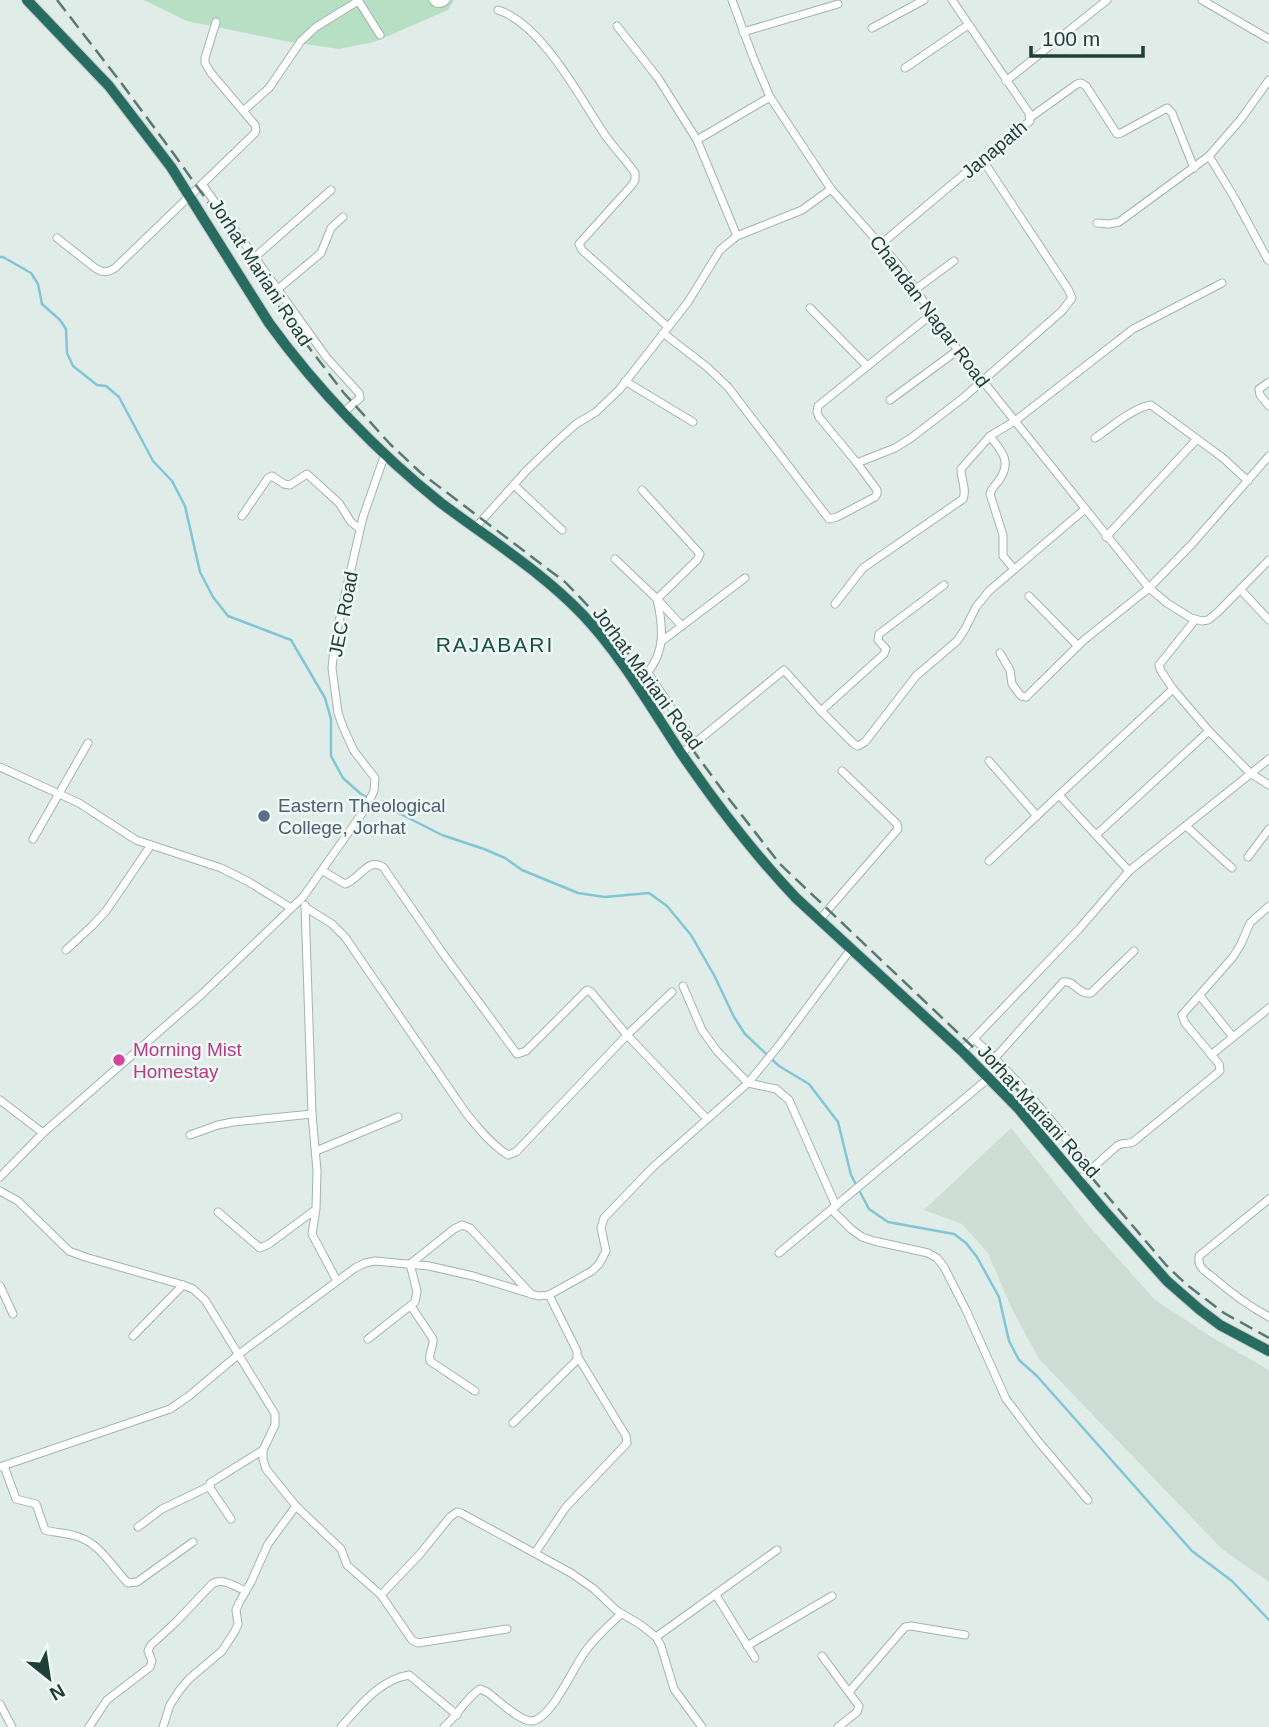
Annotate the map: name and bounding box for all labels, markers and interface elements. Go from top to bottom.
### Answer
scale bar [1031,14,1143,58]
text: 100 m [1042,27,1100,50]
street label: Janapath [958,116,1031,183]
street label: Jorhat Mariani Road [205,195,316,350]
street label: Chandan Nagar Road [866,231,994,391]
street label: JEC Road [325,570,362,659]
street label: Jorhat Mariani Road [589,603,706,754]
district label: RAJABARI [436,633,554,656]
place label: Eastern Theological College, Jorhat [278,795,446,838]
marker: Eastern Theological College, Jorhat [256,808,272,824]
place label: Morning Mist Homestay [133,1039,242,1082]
street label: Jorhat Mariani Road [974,1041,1104,1182]
marker: Morning Mist Homestay [111,1052,127,1068]
north arrow [14,1643,84,1713]
text: N [46,1680,68,1705]

